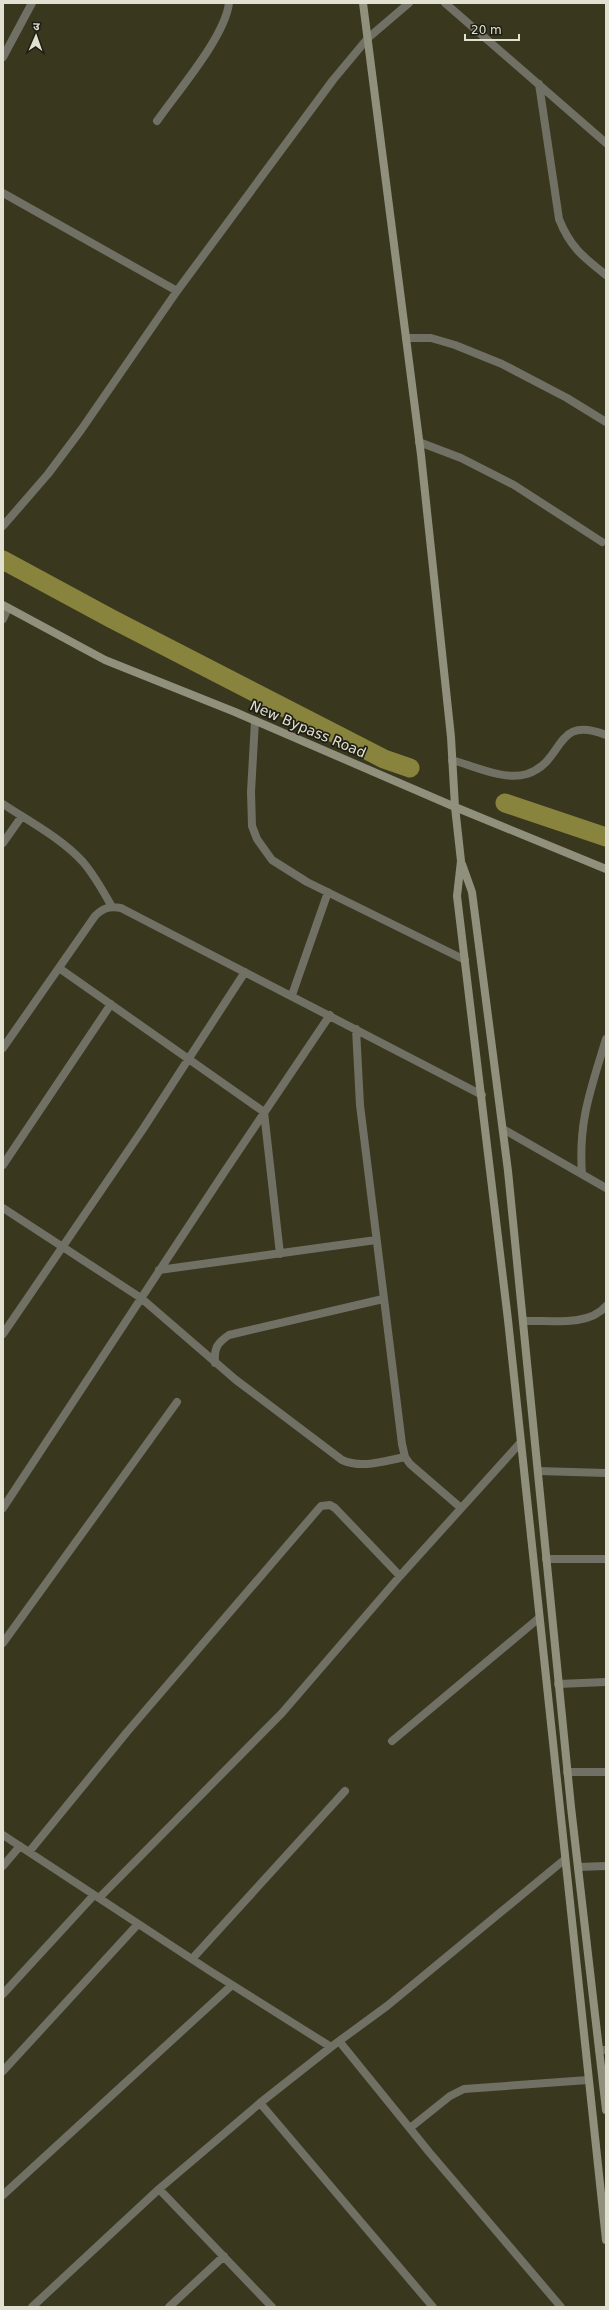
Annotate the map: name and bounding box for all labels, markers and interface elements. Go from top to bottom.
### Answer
north arrow [16,16,56,56]
scale bar [465,16,519,42]
text: उ [33,20,40,33]
text: 20 m [471,23,502,37]
street label: New Bypass Road [248,697,368,761]

